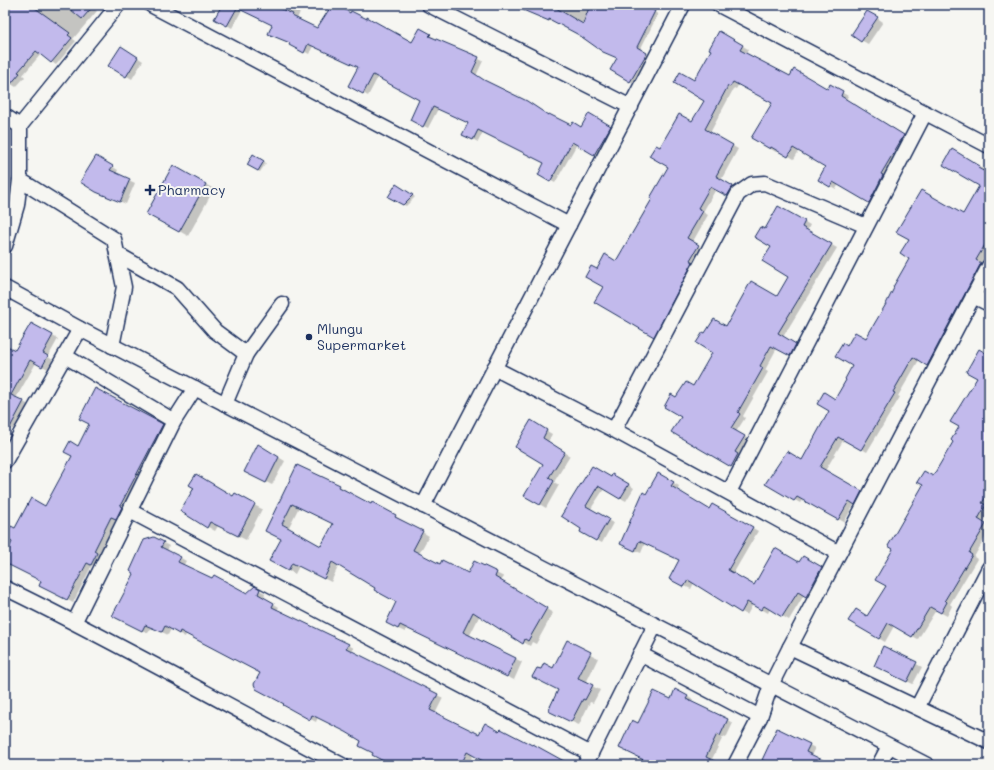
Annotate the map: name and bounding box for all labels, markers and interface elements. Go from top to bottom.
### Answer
place label: Pharmacy [158,180,226,199]
marker: Pharmacy [145,185,155,195]
place label: Mlungu Supermarket [317,319,406,354]
marker: Mlungu Supermarket [304,332,314,342]

